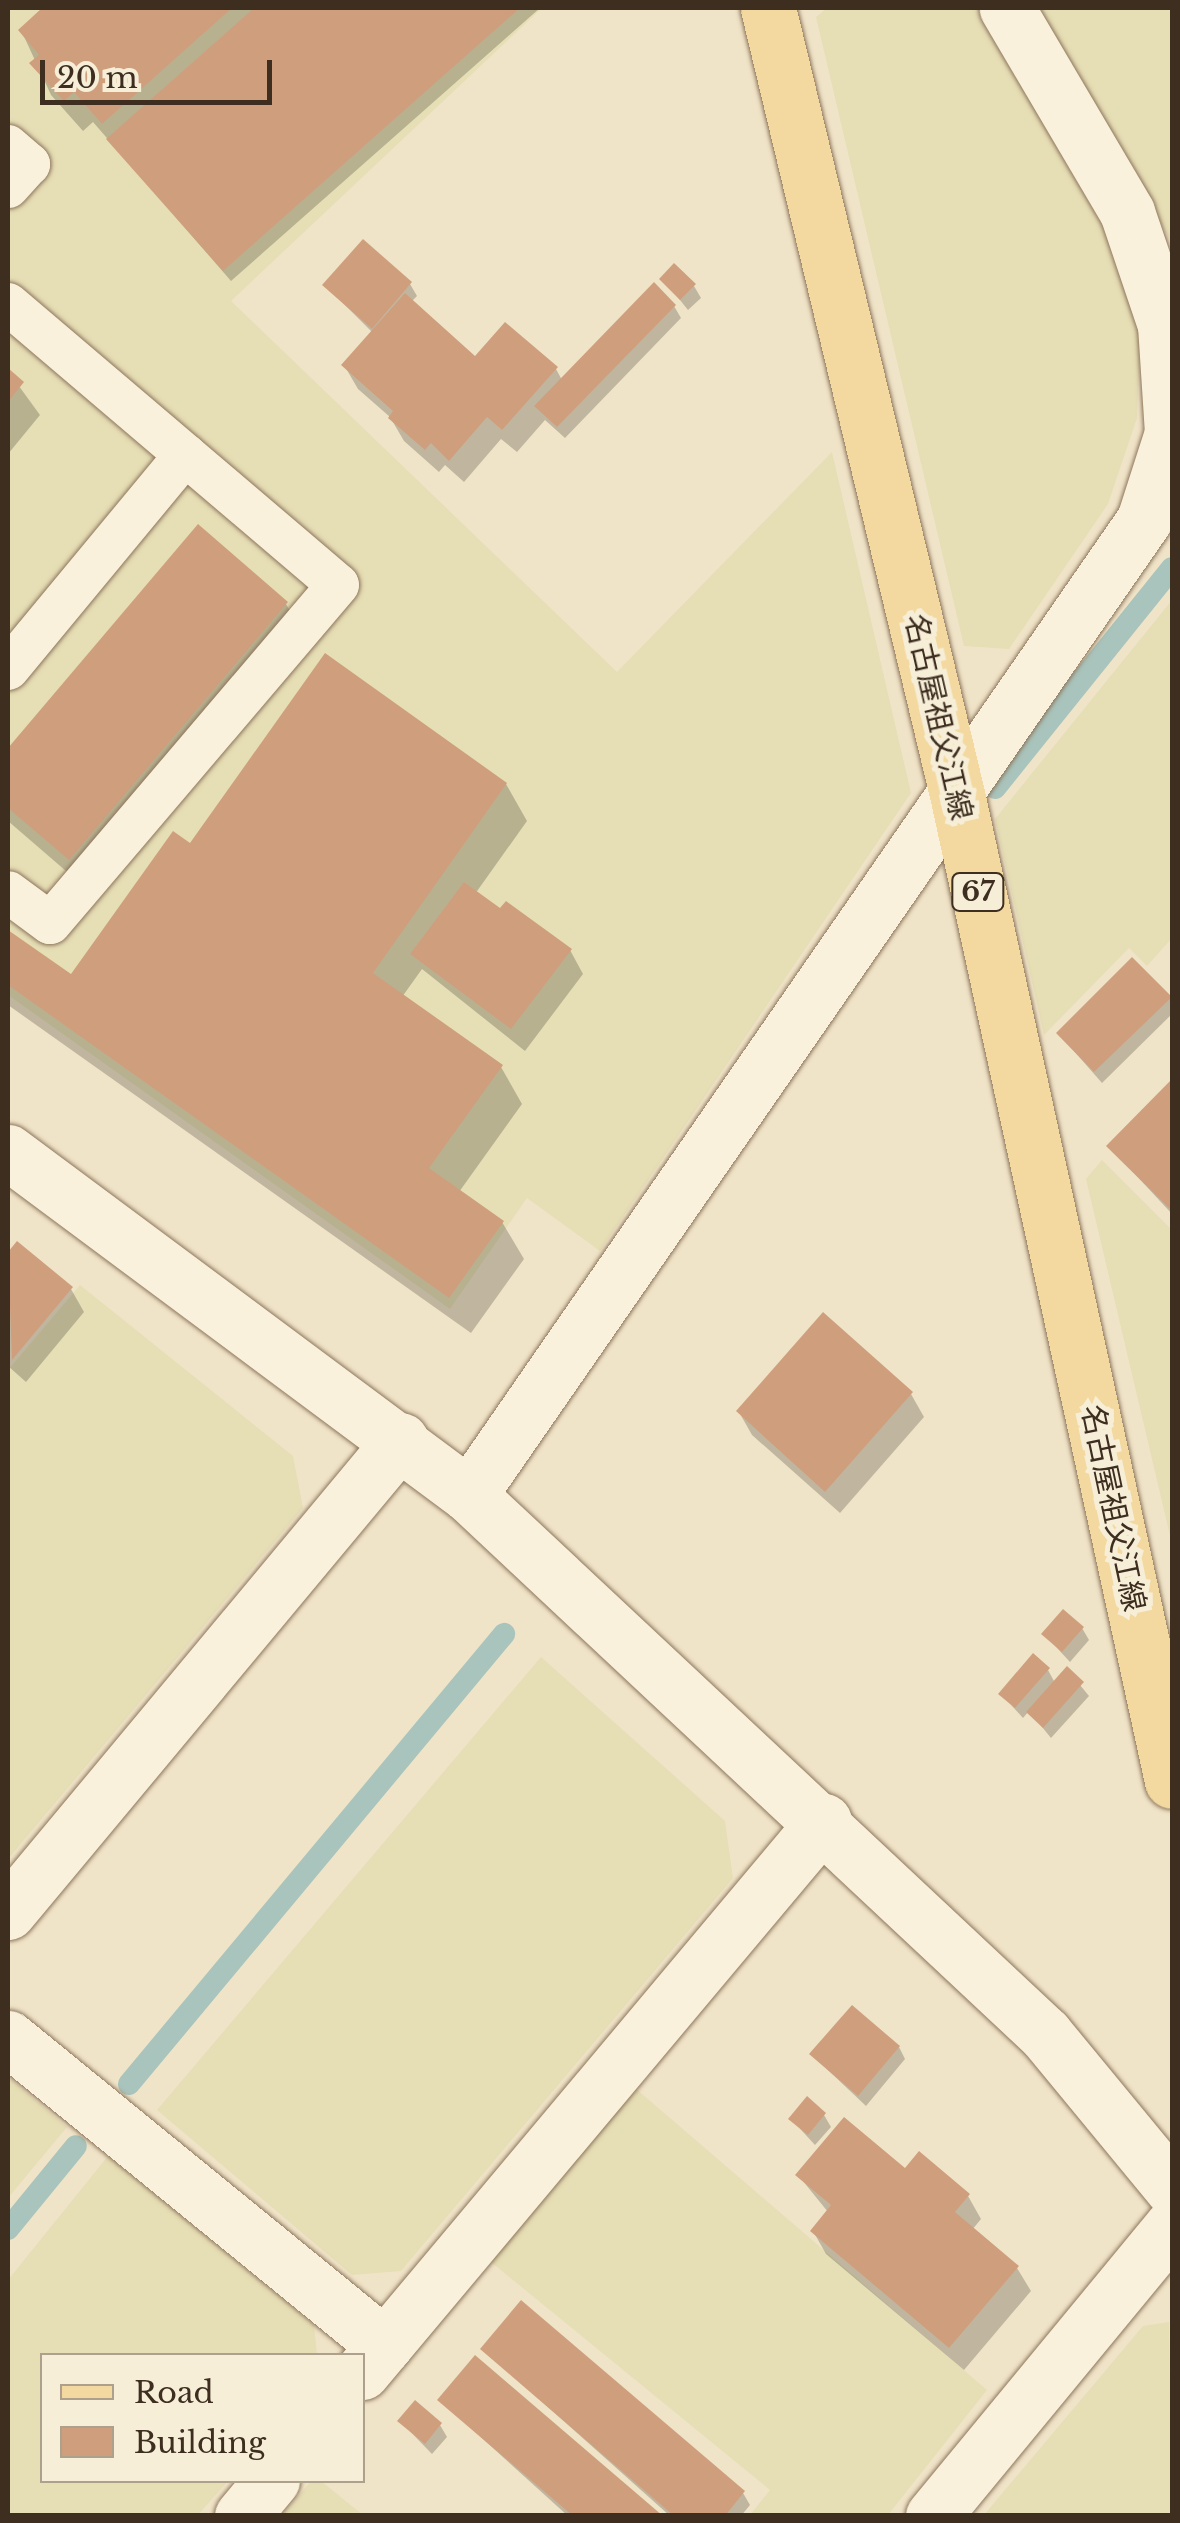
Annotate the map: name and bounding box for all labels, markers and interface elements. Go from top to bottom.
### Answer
scale bar [45,40,278,102]
text: 20 m [57,59,138,96]
street label: 名古屋祖父江線 [897,611,979,823]
road number: 67 [950,869,1006,915]
street label: 名古屋祖父江線 [1074,1402,1152,1614]
legend [40,2353,365,2483]
text: Road [134,2374,214,2411]
text: Building [134,2424,266,2461]

